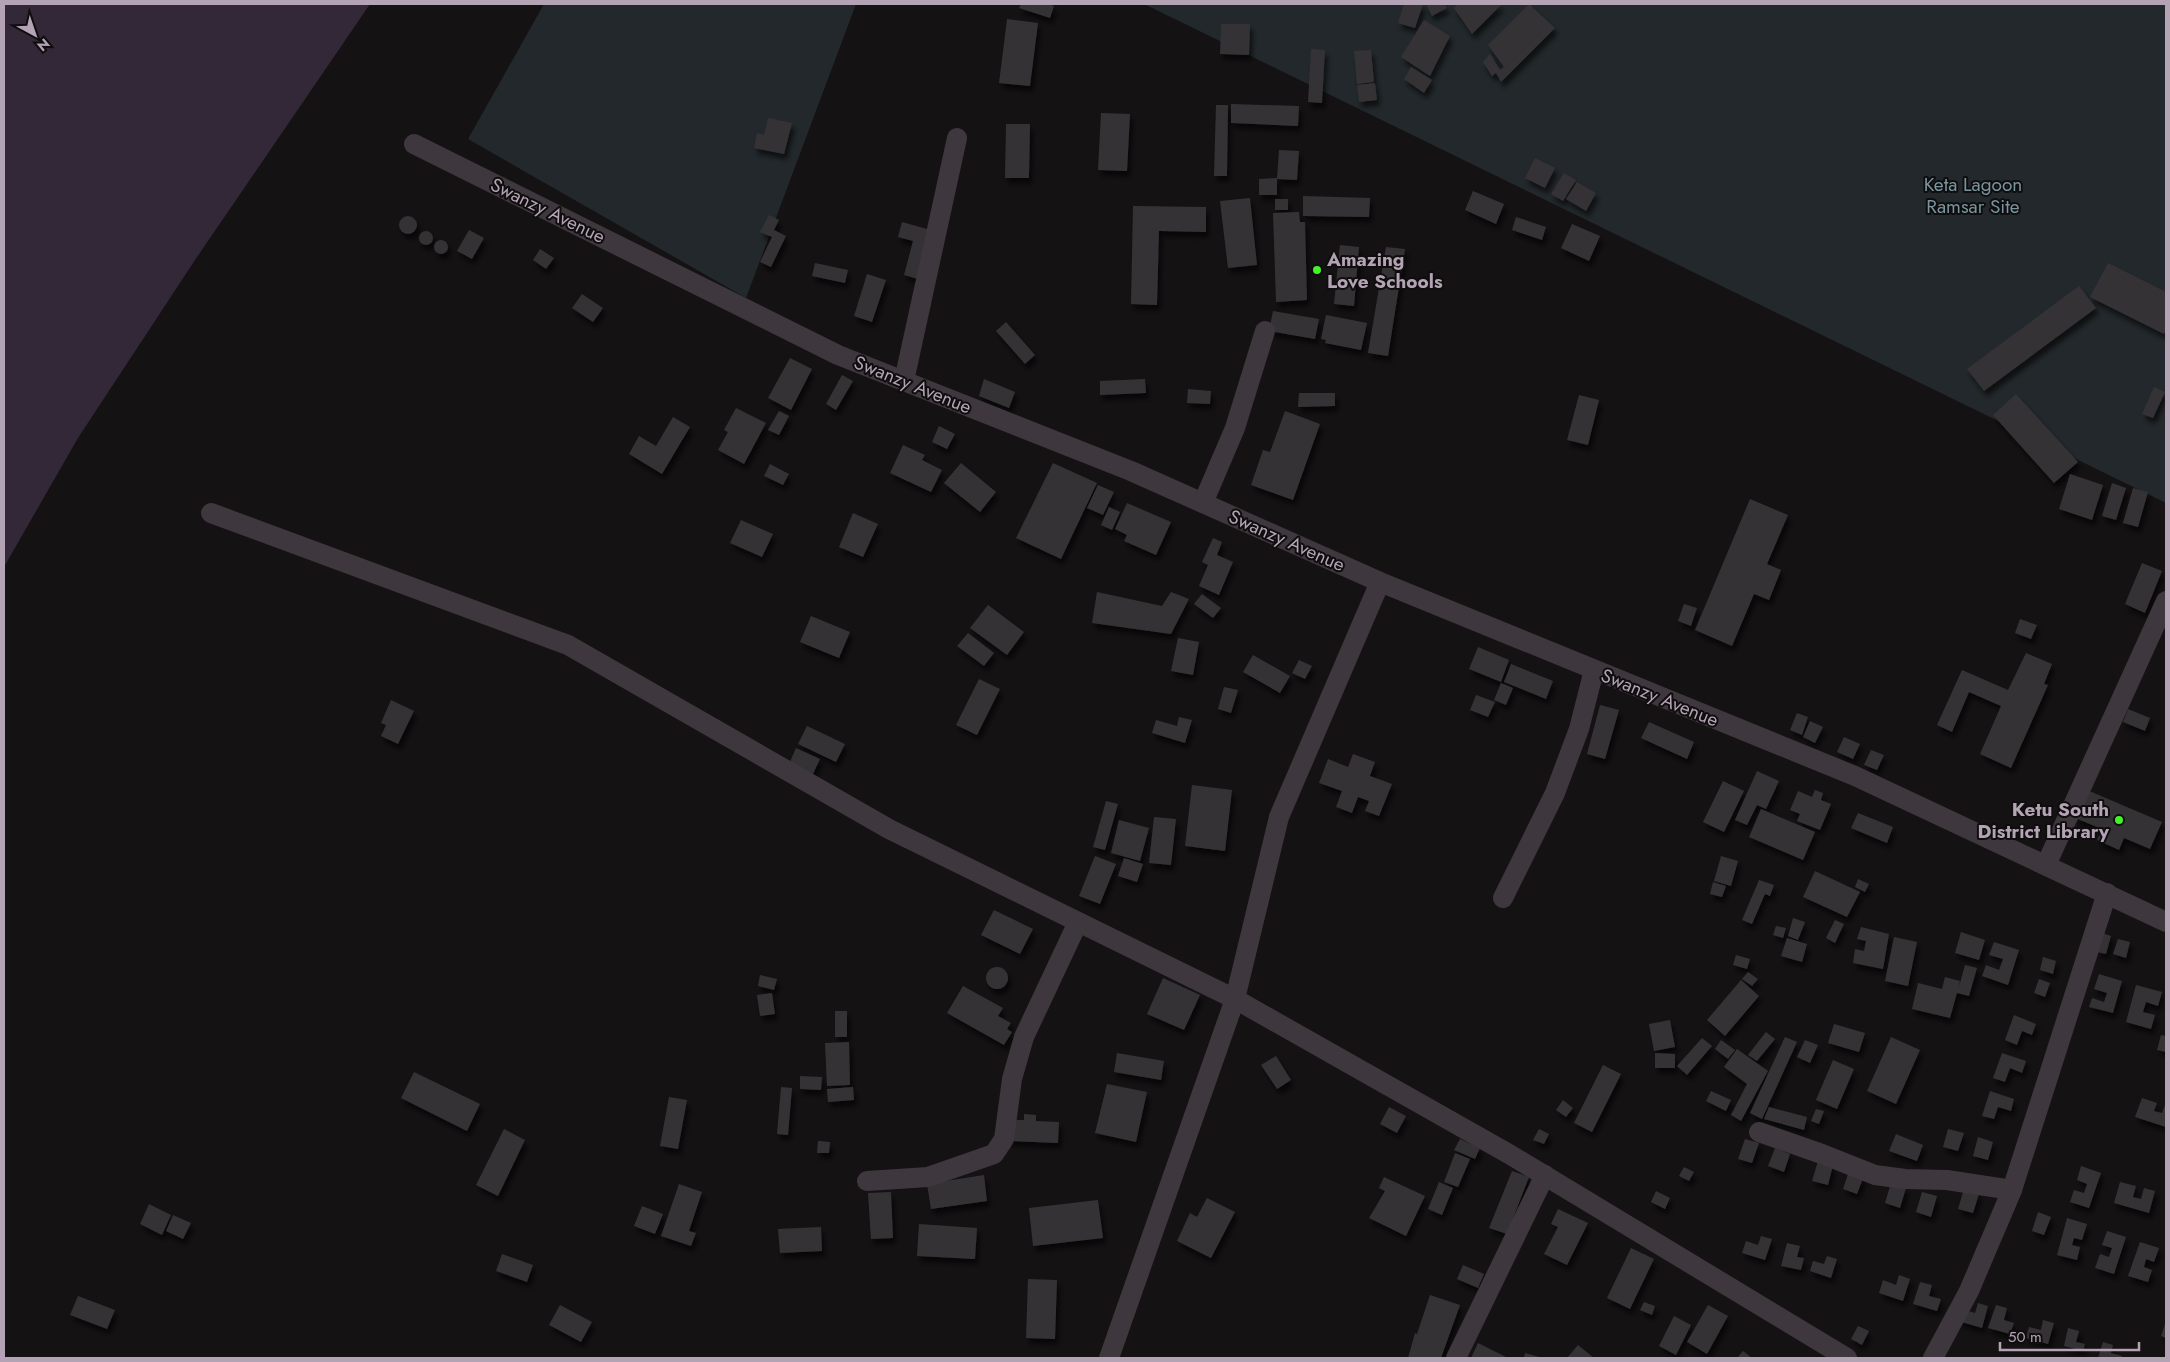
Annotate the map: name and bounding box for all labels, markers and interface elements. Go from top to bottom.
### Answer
north arrow [10,10,60,60]
text: N [33,34,54,56]
street label: Swanzy Avenue [486,171,610,250]
park label: Keta Lagoon Ramsar Site [1924,171,2022,220]
place label: Amazing Love Schools [1326,246,1443,295]
marker: Amazing Love Schools [1311,264,1323,276]
street label: Swanzy Avenue [850,349,976,420]
street label: Swanzy Avenue [1224,503,1349,578]
street label: Swanzy Avenue [1597,662,1723,733]
place label: Ketu South District Library [1978,796,2110,845]
marker: Ketu South District Library [2113,814,2125,826]
scale bar [2000,1320,2139,1352]
text: 50 m [2008,1326,2042,1348]

